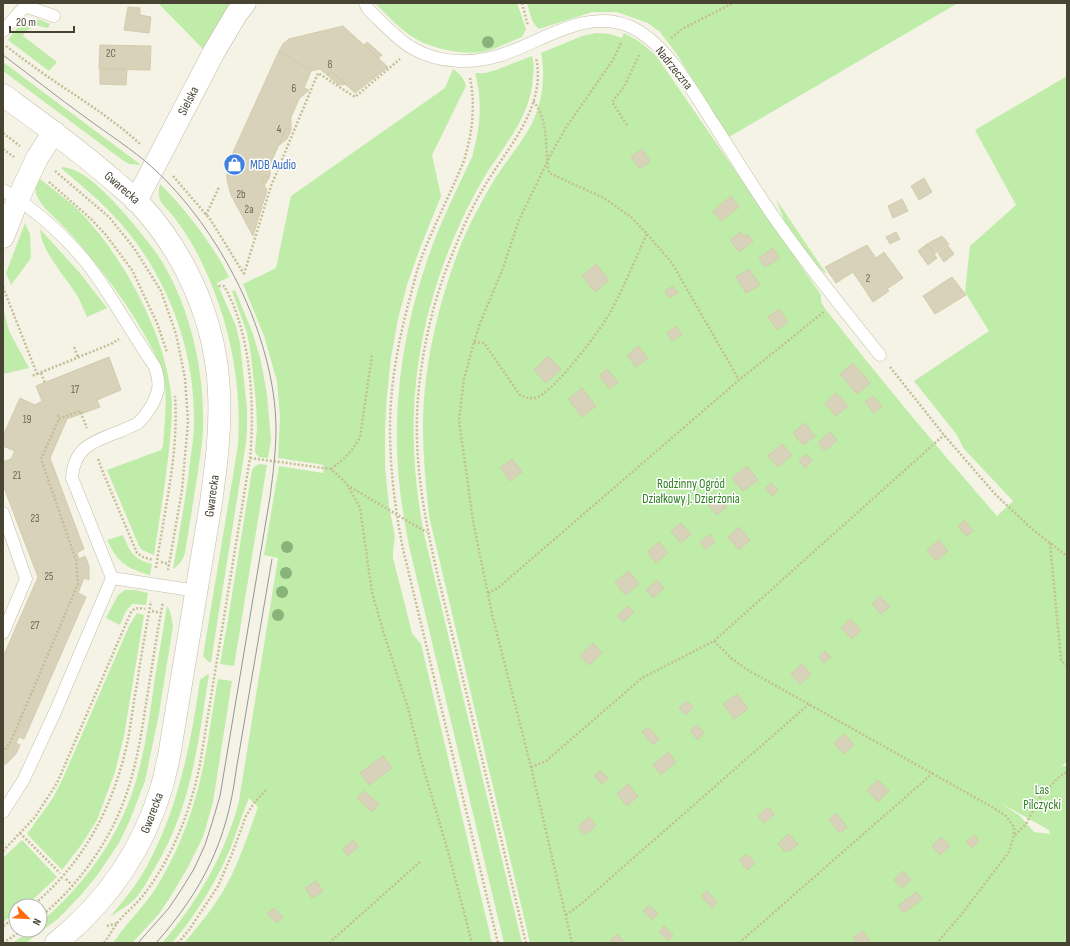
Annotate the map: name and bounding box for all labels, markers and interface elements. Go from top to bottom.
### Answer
scale bar [10,8,74,34]
text: 20 m [16,15,36,30]
street label: Nadrzeczna [652,43,696,93]
house number: 2C [106,47,116,60]
house number: 8 [328,58,333,71]
house number: 6 [292,82,297,95]
street label: Sielska [174,84,202,118]
house number: 4 [277,123,282,136]
shop icon: MDB Audio [221,152,247,178]
place label: MDB Audio [250,157,296,173]
street label: Gwarecka [101,168,143,208]
house number: 2b [236,188,246,201]
house number: 2a [245,203,253,216]
house number: 2 [866,272,871,285]
house number: 17 [71,383,80,396]
house number: 19 [23,413,31,426]
house number: 21 [13,469,21,482]
street label: Gwarecka [201,474,223,518]
park label: Rodzinny Ogród Działkowy J. Dzierżonia [642,476,740,507]
house number: 23 [30,512,40,525]
house number: 25 [45,570,53,583]
house number: 27 [31,619,40,632]
park label: Las Pilczycki [1023,782,1061,813]
street label: Gwarecka [137,790,167,836]
north arrow [8,898,48,938]
text: N [29,917,44,927]

